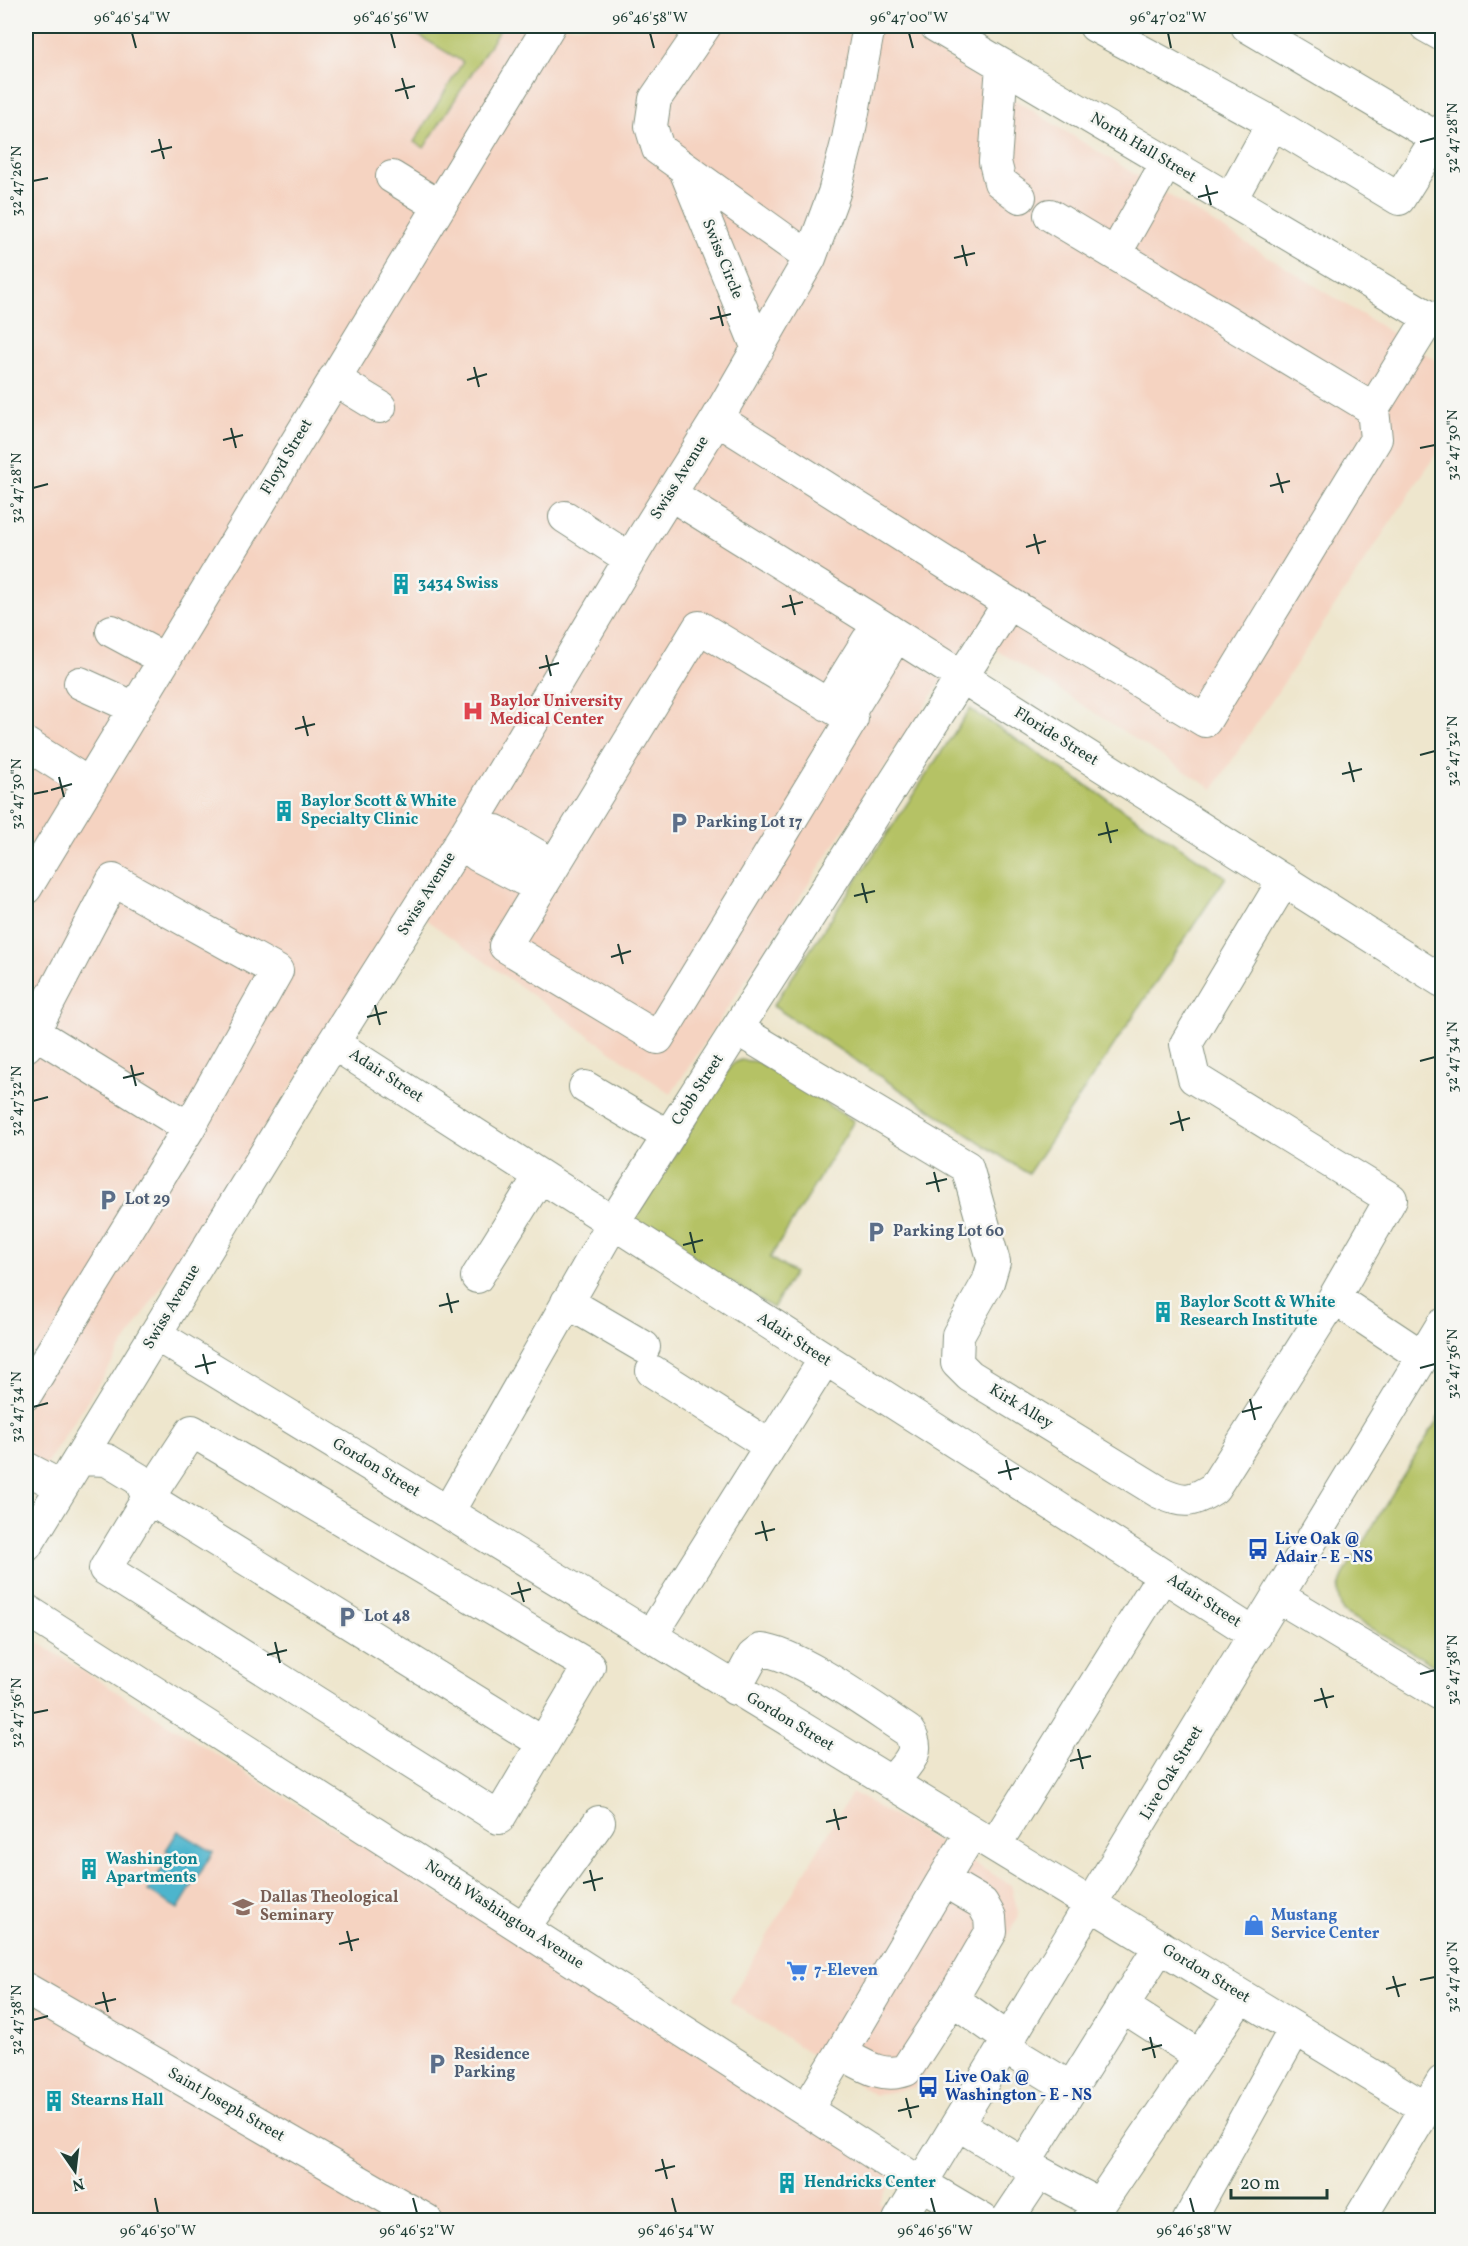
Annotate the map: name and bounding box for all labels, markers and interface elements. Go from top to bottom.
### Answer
text: 96°46'54"W [94,8,170,29]
text: 96°46'56"W [353,8,429,29]
text: 96°46'58"W [612,8,688,29]
text: 96°47'00"W [870,8,948,29]
text: 96°47'02"W [1130,8,1207,29]
text: 32°47'28"N [1443,103,1464,173]
street label: North Hall Street [1086,108,1200,189]
text: 32°47'26"N [7,146,28,216]
street label: Swiss Circle [696,216,748,302]
text: 32°47'30"N [1443,409,1464,481]
street label: Floyd Street [256,415,318,499]
street label: Swiss Avenue [645,432,715,524]
text: 32°47'28"N [7,453,28,523]
building icon: 3434 Swiss [389,572,413,596]
place label: 3434 Swiss [418,573,498,595]
place label: Baylor University Medical Center [490,691,623,731]
hospital icon: Baylor University Medical Center [461,699,485,723]
street label: Floride Street [1010,702,1103,772]
text: 32°47'32"N [1443,716,1464,786]
text: 32°47'30"N [7,758,28,830]
place label: Baylor Scott & White Specialty Clinic [301,791,456,831]
building icon: Baylor Scott & White Specialty Clinic [272,799,296,823]
parking icon: Parking Lot 17 [667,811,691,835]
place label: Parking Lot 17 [696,812,803,834]
street label: Swiss Avenue [392,848,462,940]
text: 32°47'34"N [1443,1021,1464,1093]
street label: Adair Street [345,1044,428,1108]
street label: Cobb Street [667,1050,730,1130]
text: 32°47'32"N [7,1066,28,1136]
parking icon: Lot 29 [96,1188,120,1212]
place label: Lot 29 [125,1189,170,1211]
parking icon: Parking Lot 60 [864,1220,888,1244]
place label: Parking Lot 60 [893,1221,1004,1243]
street label: Swiss Avenue [138,1261,206,1353]
place label: Baylor Scott & White Research Institute [1180,1292,1335,1332]
building icon: Baylor Scott & White Research Institute [1151,1300,1175,1324]
street label: Adair Street [753,1308,836,1372]
text: 32°47'36"N [1443,1329,1464,1399]
text: 32°47'34"N [7,1371,28,1443]
street label: Kirk Alley [985,1379,1057,1435]
street label: Gordon Street [328,1433,424,1503]
place label: Live Oak @ Adair - E - NS [1275,1529,1373,1569]
bus stop icon: Live Oak @ Adair - E - NS [1246,1537,1270,1561]
street label: Adair Street [1163,1569,1246,1633]
parking icon: Lot 48 [335,1605,359,1629]
place label: Lot 48 [364,1606,410,1628]
text: 32°47'38"N [1443,1635,1464,1705]
text: 32°47'36"N [7,1678,28,1748]
street label: Gordon Street [742,1687,838,1757]
street label: Live Oak Street [1135,1721,1209,1824]
place label: Washington Apartments [106,1849,198,1889]
street label: North Washington Avenue [420,1855,588,1975]
building icon: Washington Apartments [77,1857,101,1881]
place label: Dallas Theological Seminary [260,1887,399,1927]
school or university icon: Dallas Theological Seminary [231,1895,255,1919]
place label: Mustang Service Center [1271,1905,1380,1945]
shop icon: Mustang Service Center [1242,1913,1266,1937]
street label: Gordon Street [1158,1939,1254,2009]
text: 32°47'40"N [1443,1941,1464,2013]
supermarket icon: 7-Eleven [785,1959,809,1983]
place label: 7-Eleven [814,1960,879,1982]
text: 32°47'38"N [7,1985,28,2055]
place label: Residence Parking [454,2044,530,2084]
parking icon: Residence Parking [425,2052,449,2076]
street label: Saint Joseph Street [163,2063,289,2148]
place label: Live Oak @ Washington - E - NS [945,2067,1092,2107]
bus stop icon: Live Oak @ Washington - E - NS [916,2075,940,2099]
building icon: Stearns Hall [42,2089,66,2113]
place label: Stearns Hall [71,2090,164,2112]
north arrow [45,2141,105,2201]
scale bar [1231,2162,1327,2200]
building icon: Hendricks Center [775,2171,799,2195]
text: N [69,2172,86,2196]
place label: Hendricks Center [804,2172,936,2194]
text: 20 m [1240,2172,1280,2197]
text: 96°46'50"W [120,2221,196,2242]
text: 96°46'52"W [379,2221,455,2242]
text: 96°46'54"W [638,2221,714,2242]
text: 96°46'56"W [897,2221,973,2242]
text: 96°46'58"W [1156,2221,1232,2242]

